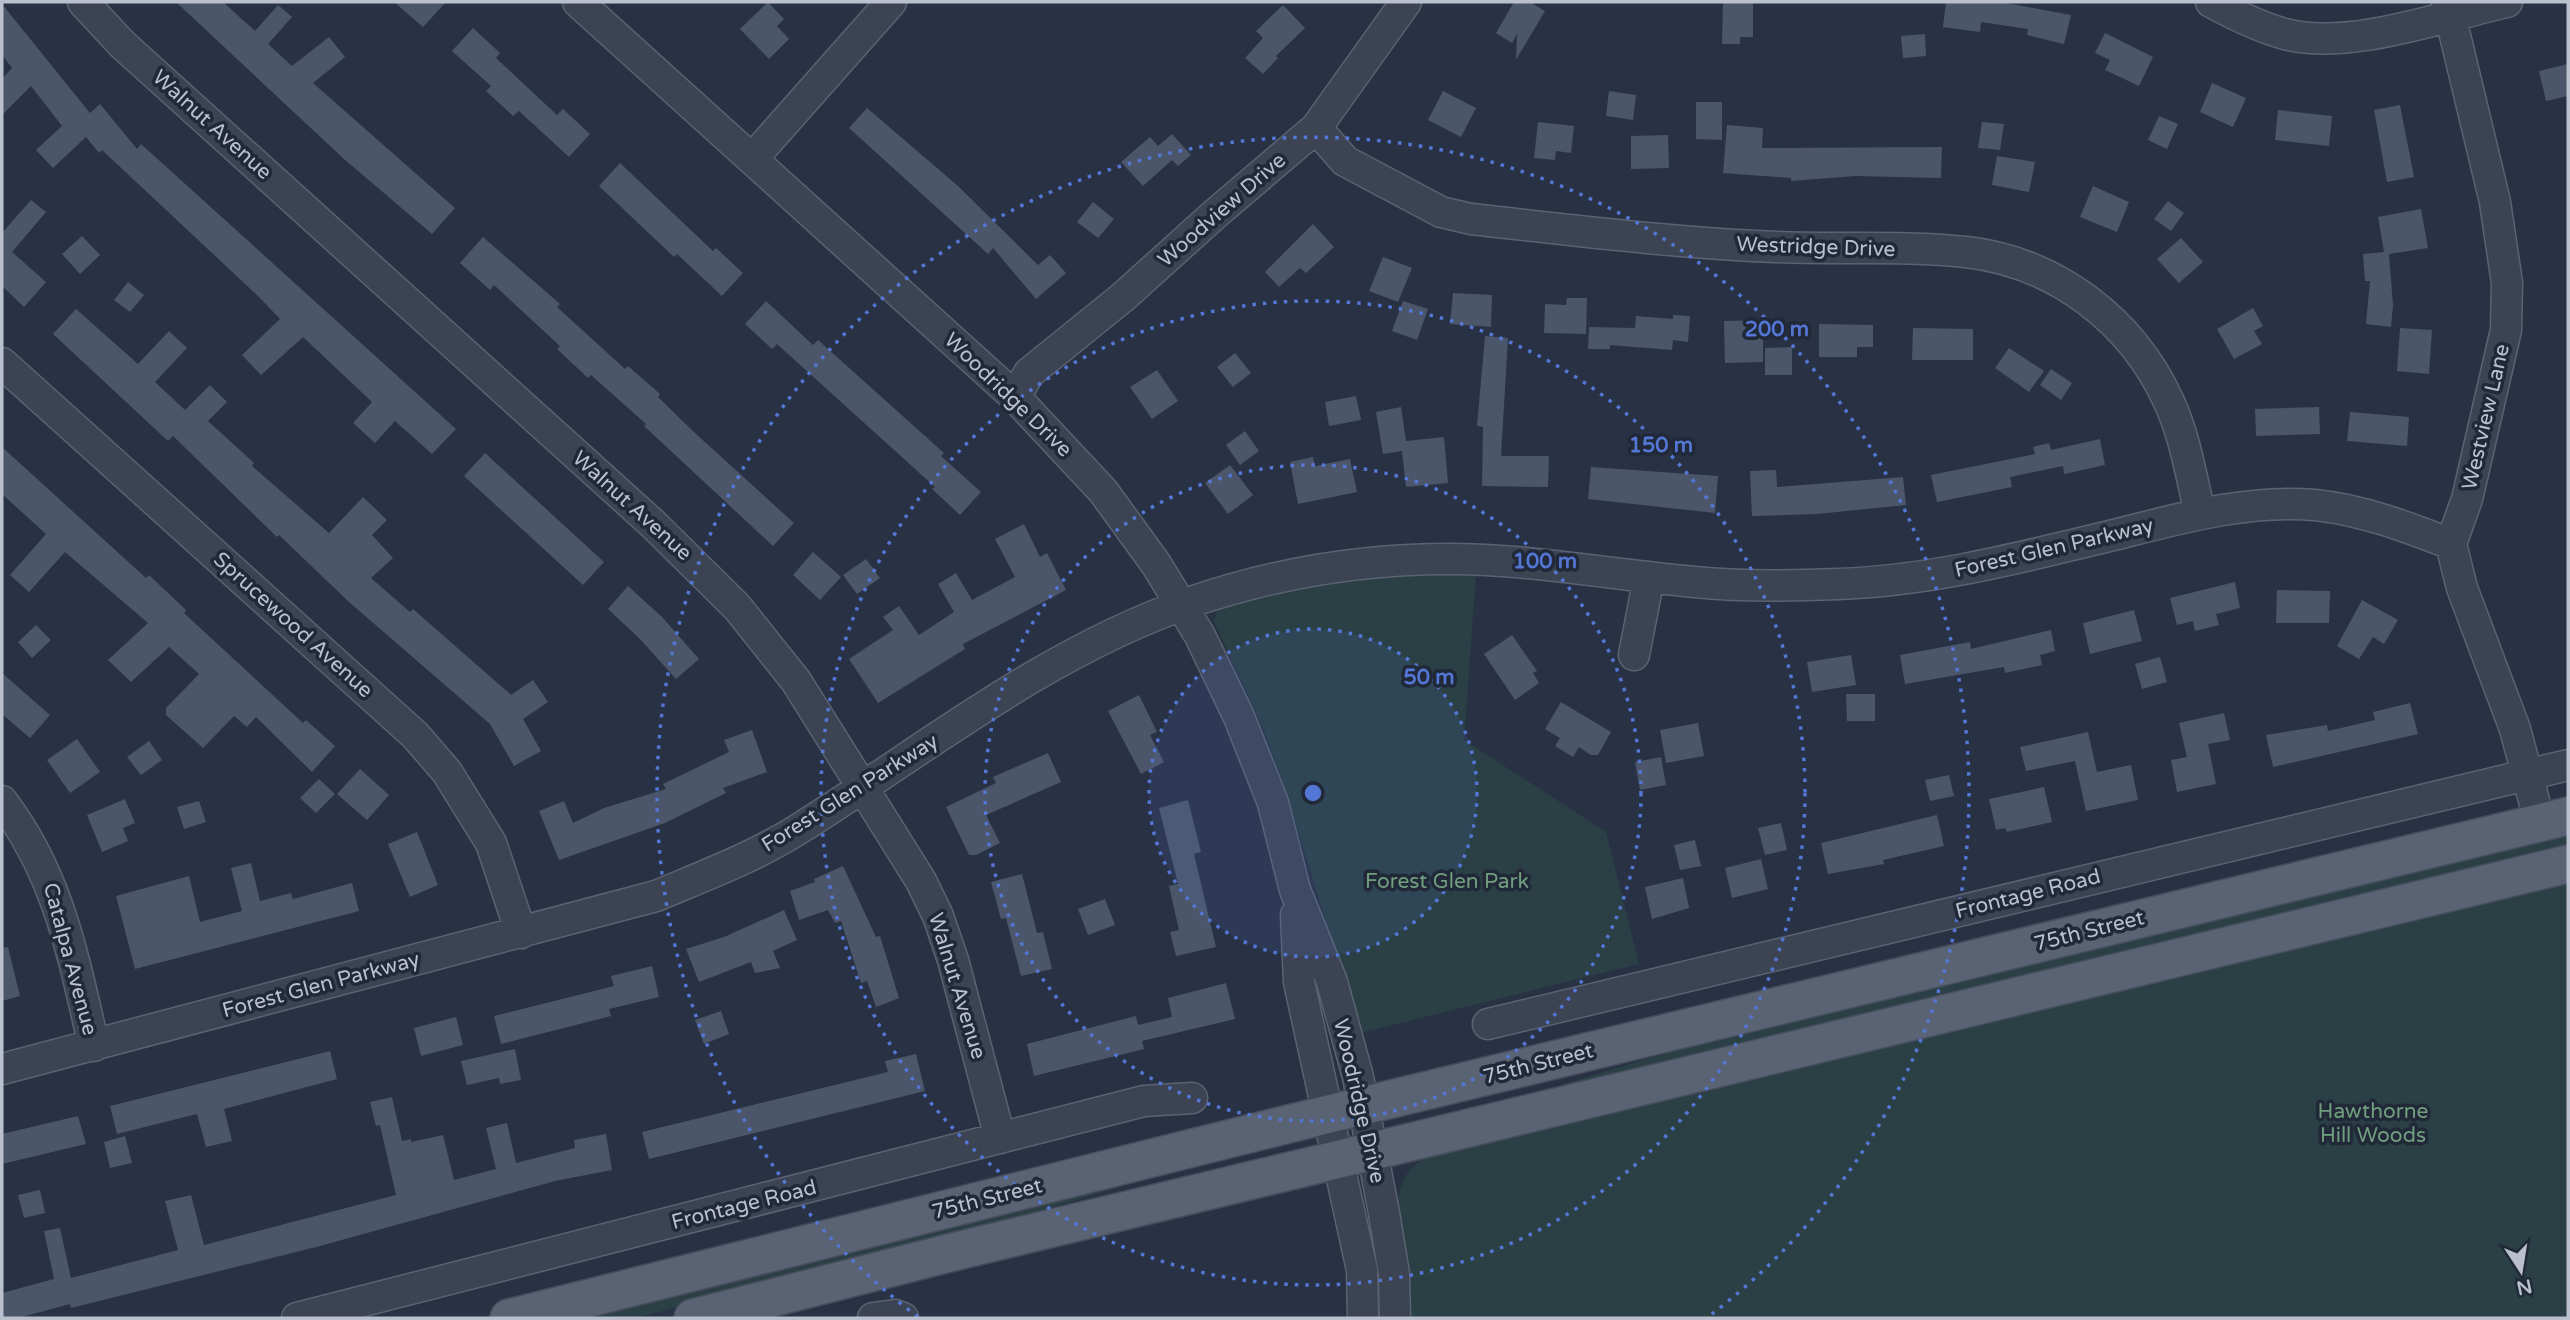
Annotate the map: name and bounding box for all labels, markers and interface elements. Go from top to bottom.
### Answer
street label: Walnut Avenue [147,65,277,185]
street label: Woodview Drive [1153,148,1291,272]
street label: Westridge Drive [1736,232,1896,262]
text: 200 m [1745,317,1809,342]
street label: Woodridge Drive [939,328,1077,462]
street label: Westview Lane [2457,342,2515,492]
text: 150 m [1629,433,1693,458]
street label: Walnut Avenue [567,446,697,566]
street label: Forest Glen Parkway [1952,513,2156,583]
street label: Sprucewood Avenue [208,547,378,703]
text: 100 m [1513,549,1577,574]
text: 50 m [1403,665,1455,690]
street label: Forest Glen Parkway [757,729,943,857]
centre of rings [1301,781,1325,805]
street label: Frontage Road [1953,864,2103,924]
park label: Forest Glen Park [1365,869,1529,894]
street label: Catalpa Avenue [38,880,102,1038]
street label: 75th Street [2031,905,2147,957]
street label: Walnut Avenue [923,910,991,1062]
street label: Forest Glen Parkway [220,947,422,1023]
street label: Woodridge Drive [1328,1016,1390,1186]
street label: 75th Street [1480,1038,1596,1090]
park label: Hawthorne Hill Woods [2318,1099,2429,1148]
street label: 75th Street [929,1173,1045,1225]
street label: Frontage Road [669,1175,819,1235]
north arrow [2486,1236,2556,1306]
text: N [2515,1274,2534,1299]

